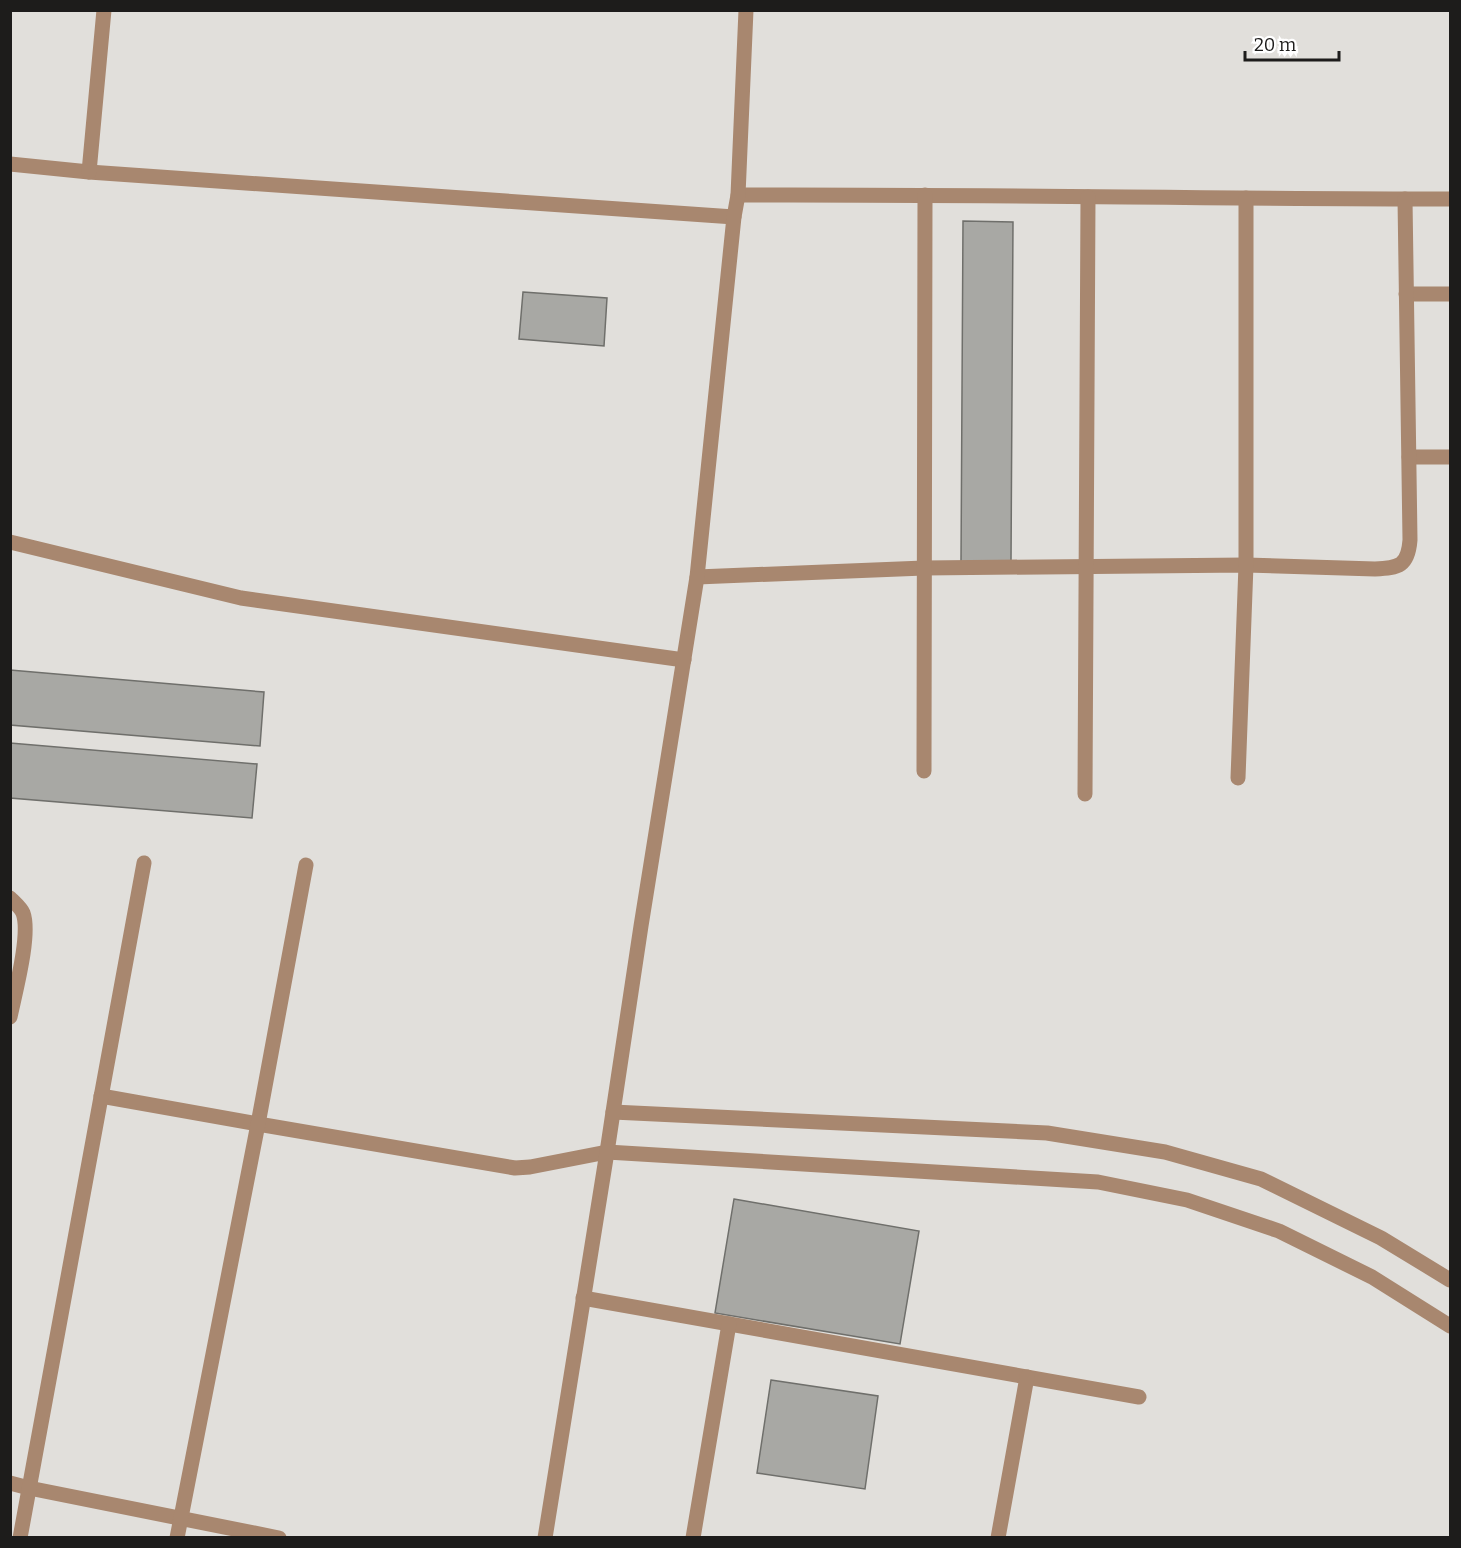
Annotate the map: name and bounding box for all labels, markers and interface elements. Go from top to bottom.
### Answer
scale bar [1245,24,1340,62]
text: 20 m [1254,34,1296,56]

